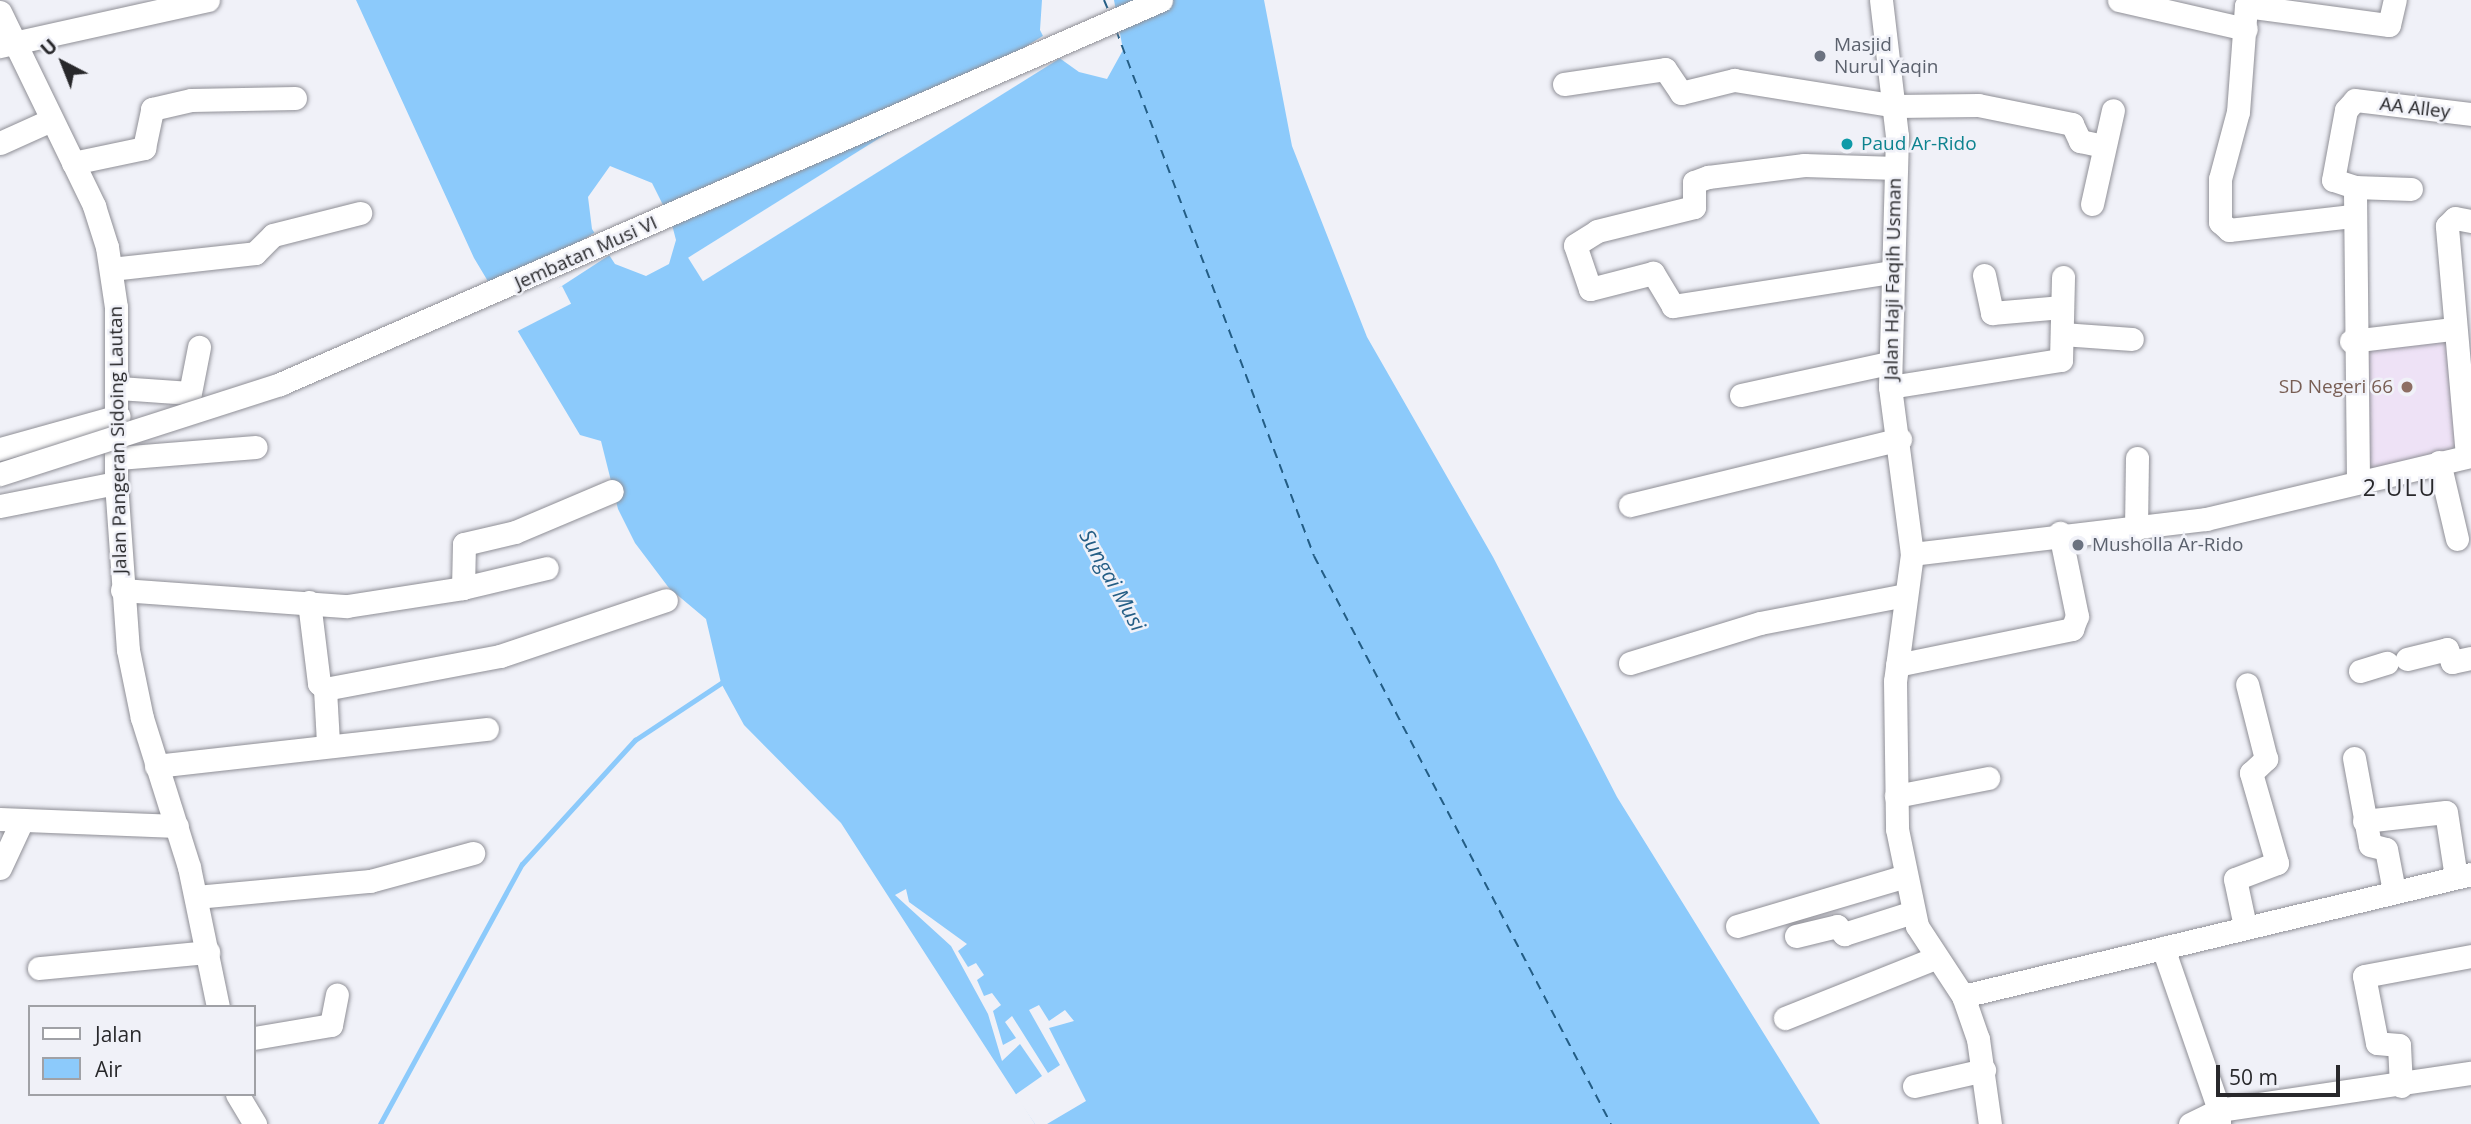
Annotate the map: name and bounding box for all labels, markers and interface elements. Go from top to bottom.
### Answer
north arrow [28,28,98,98]
text: U [35,33,63,62]
place label: Masjid Nurul Yaqin [1834,34,1938,78]
marker: Masjid Nurul Yaqin [1812,48,1828,64]
street label: AA Alley [2378,92,2452,124]
place label: Paud Ar-Rido [1861,133,1977,155]
marker: Paud Ar-Rido [1839,136,1855,152]
street label: Jalan Haji Faqih Usman [1880,177,1906,381]
street label: Jembatan Musi VI [511,211,661,295]
street label: Jalan Pangeran Sidoing Lautan [104,306,132,574]
place label: SD Negeri 66 [2279,376,2393,398]
marker: SD Negeri 66 [2399,379,2415,395]
district label: 2 ULU [2363,473,2437,501]
water label: Sungai Musi [1075,525,1151,635]
place label: Musholla Ar-Rido [2092,534,2243,556]
marker: Musholla Ar-Rido [2070,537,2086,553]
legend [28,1005,256,1096]
text: Jalan [95,1020,142,1048]
scale bar [2219,1050,2343,1094]
text: Air [95,1055,122,1083]
text: 50 m [2229,1063,2278,1091]

